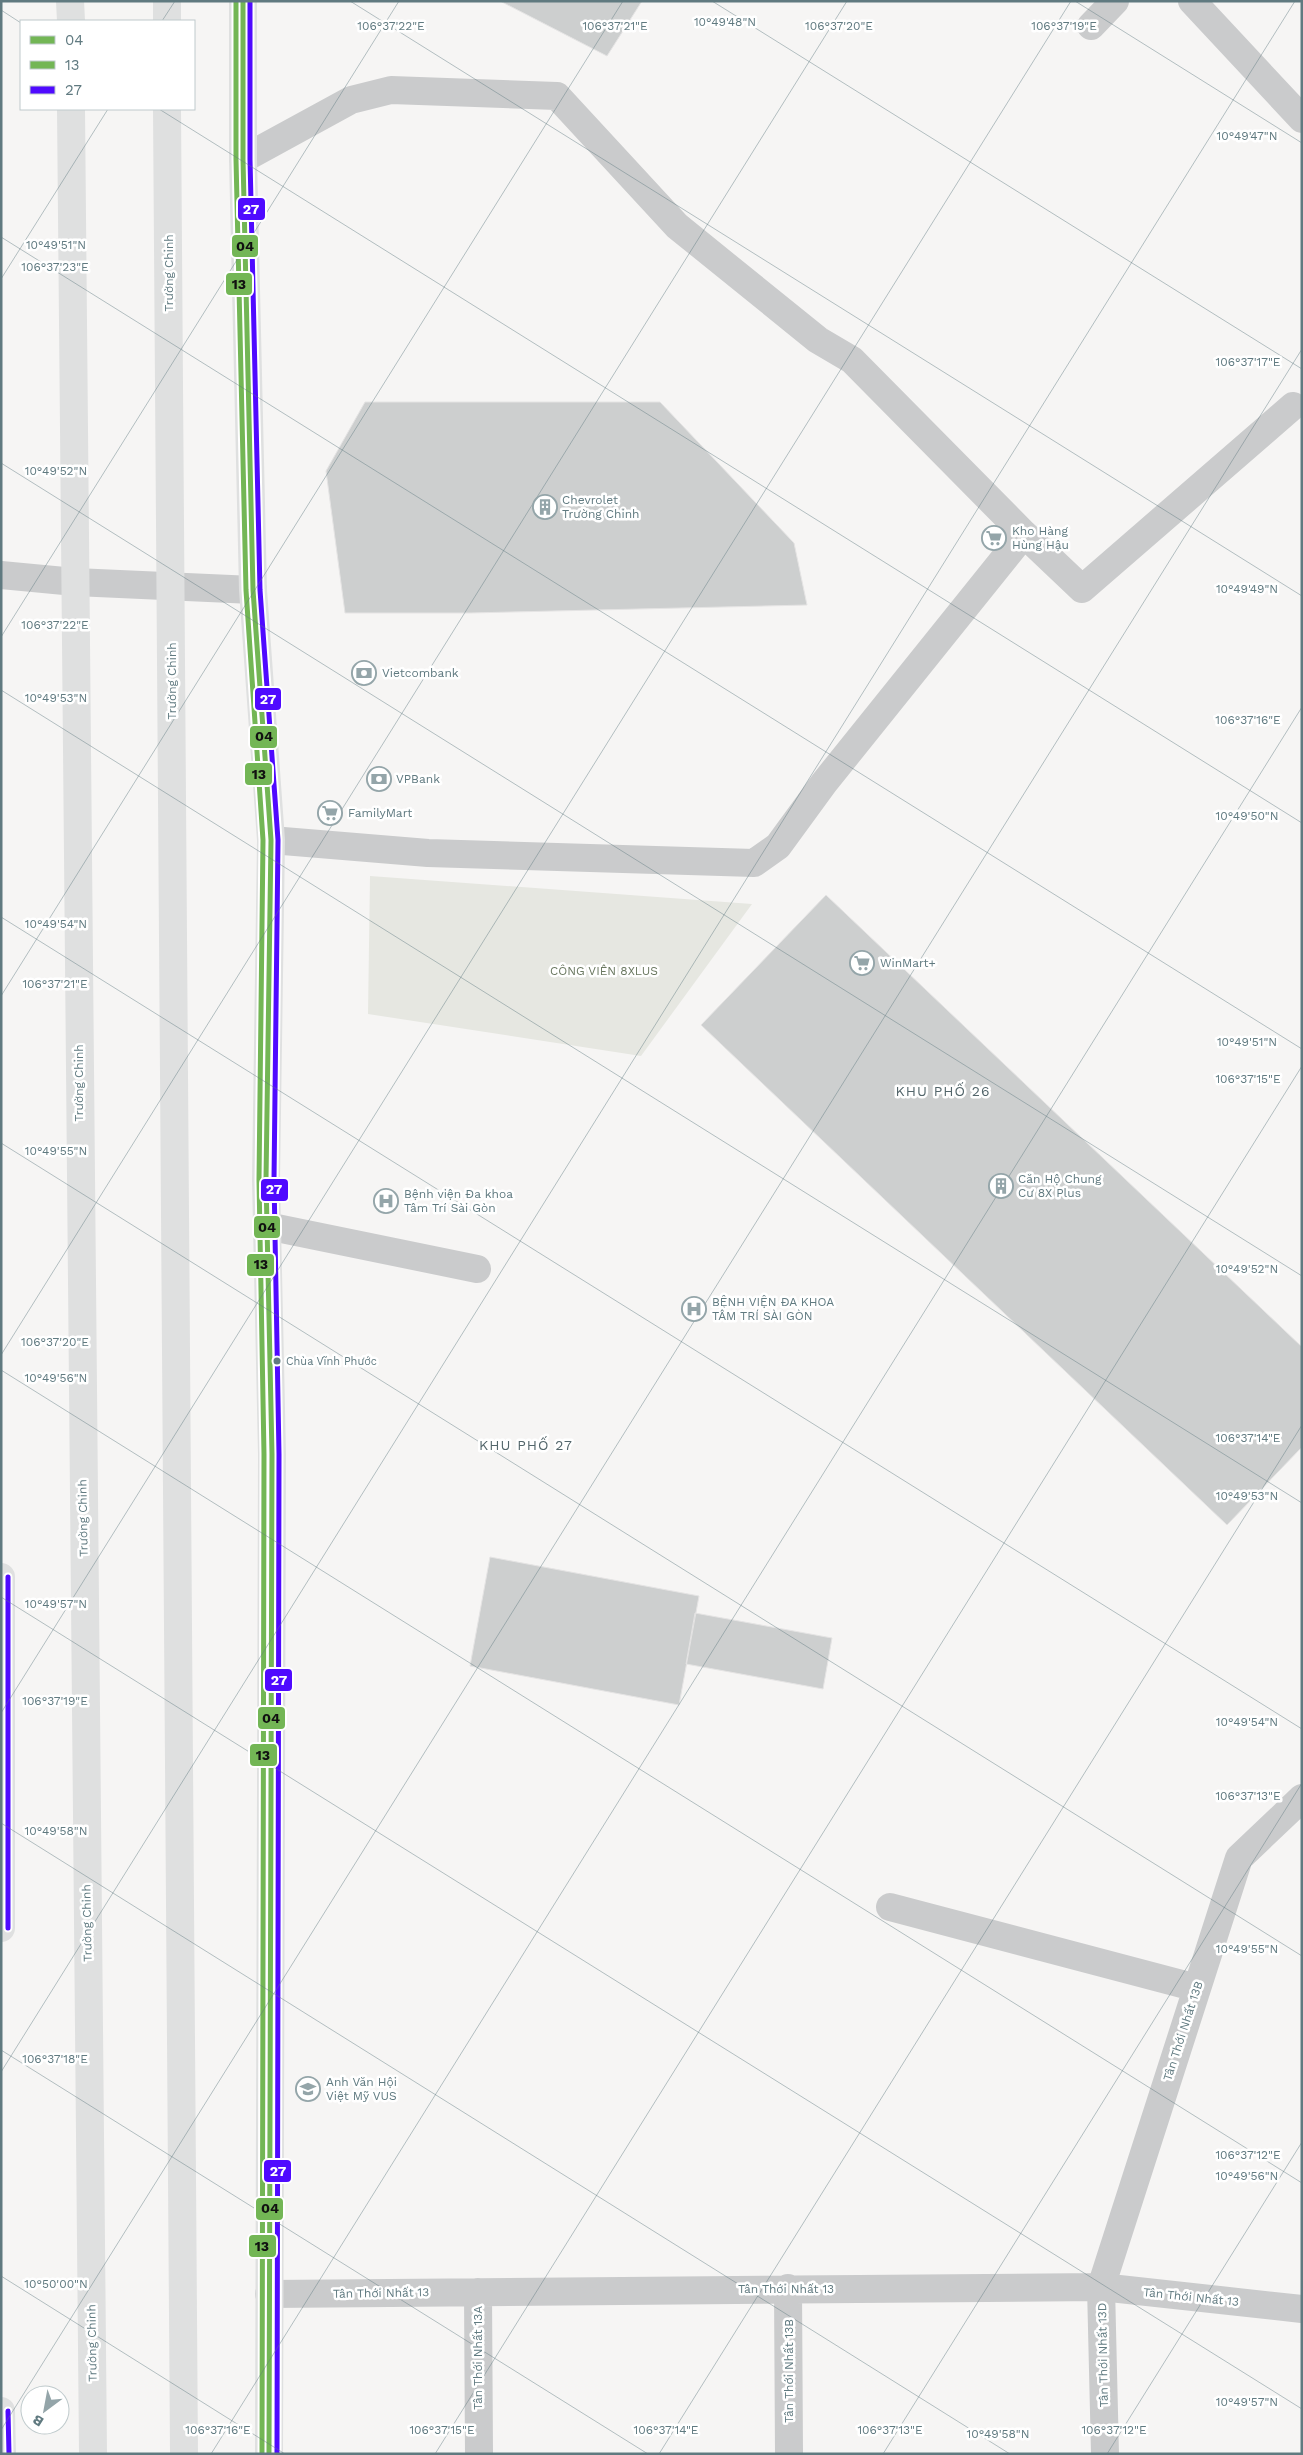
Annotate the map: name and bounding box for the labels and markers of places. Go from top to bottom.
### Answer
place label: Chevrolet Trường Chinh [562,493,640,521]
building icon: Chevrolet Trường Chinh [532,494,558,520]
place label: Kho Hàng Hùng Hậu [1012,524,1069,552]
supermarket icon: Kho Hàng Hùng Hậu [981,525,1007,551]
bank icon: Vietcombank [351,660,377,686]
place label: Vietcombank [382,666,459,680]
bank icon: VPBank [366,766,392,792]
place label: VPBank [396,772,440,786]
supermarket icon: FamilyMart [317,800,343,826]
place label: FamilyMart [348,806,412,820]
supermarket icon: WinMart+ [849,950,875,976]
place label: WinMart+ [880,956,936,970]
place label: Căn Hộ Chung Cư 8X Plus [1018,1172,1102,1200]
building icon: Căn Hộ Chung Cư 8X Plus [988,1173,1014,1199]
place label: Bệnh viện Đa khoa Tâm Trí Sài Gòn [404,1187,513,1215]
hospital icon: Bệnh viện Đa khoa Tâm Trí Sài Gòn [373,1188,399,1214]
place label: BỆNH VIỆN ĐA KHOA TÂM TRÍ SÀI GÒN [712,1295,834,1323]
hospital icon: BỆNH VIỆN ĐA KHOA TÂM TRÍ SÀI GÒN [681,1296,707,1322]
place label: Chùa Vĩnh Phước [286,1355,377,1368]
marker: Chùa Vĩnh Phước [272,1356,282,1366]
place label: Anh Văn Hội Việt Mỹ VUS [326,2075,397,2103]
school or university icon: Anh Văn Hội Việt Mỹ VUS [295,2076,321,2102]

